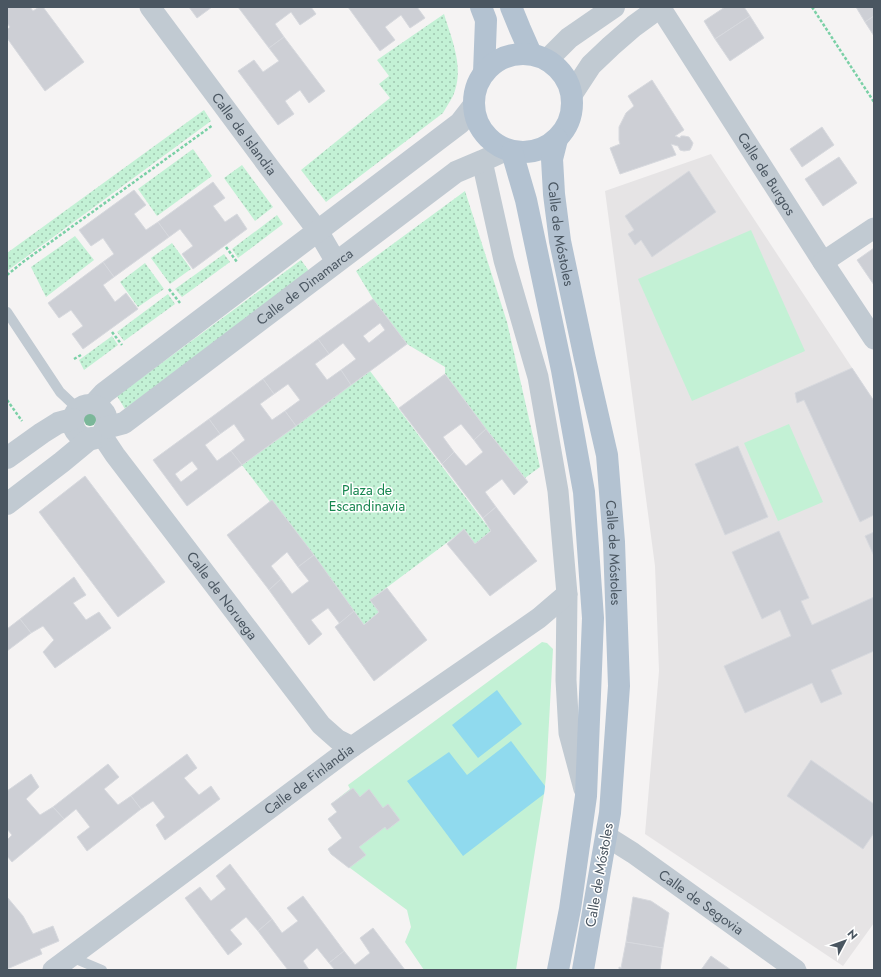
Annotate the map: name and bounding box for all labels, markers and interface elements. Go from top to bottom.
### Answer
street label: Calle de Islandia [207,88,282,179]
street label: Calle de Burgos [733,129,801,219]
street label: Calle de Móstoles [543,181,579,288]
street label: Calle de Dinamarca [252,243,357,330]
park label: Plaza de Escandinavia [329,480,405,516]
street label: Calle de Móstoles [601,499,626,606]
street label: Calle de Noruega [182,547,262,644]
street label: Calle de Finlandia [260,739,358,819]
street label: Calle de Móstoles [580,821,618,929]
street label: Calle de Segovia [655,865,748,939]
north arrow [825,921,865,961]
text: N [844,926,861,943]

